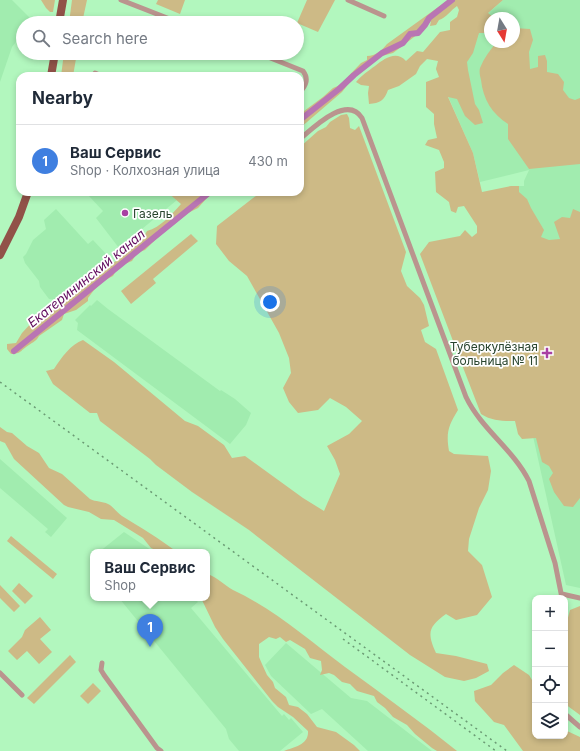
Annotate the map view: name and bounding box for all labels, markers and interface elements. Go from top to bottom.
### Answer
north arrow [484,12,520,48]
search box [16,16,304,60]
icon: search [30,27,52,49]
text: Search here [62,29,148,48]
text: Nearby [32,88,93,108]
text: Ваш Сервис [70,143,161,162]
text: 1 [42,153,48,169]
text: 430 m [248,153,288,169]
text: Shop · Колхозная улица [70,162,220,178]
place label: Газель [133,206,173,221]
marker: Газель [120,208,130,218]
water label: Екатерининский канал [24,225,148,330]
your location [260,292,280,312]
place label: Туберкулёзная больница № 11 [450,339,538,368]
marker: Туберкулёзная больница № 11 [541,347,553,359]
popup [90,549,210,601]
text: Ваш Сервис [104,558,196,577]
text: Shop [104,577,136,593]
map controls [532,595,568,739]
button: + [532,595,568,631]
pin: 1 [137,614,163,647]
button: − [532,631,568,667]
button: locate [532,667,568,703]
button: layers [532,703,568,739]

